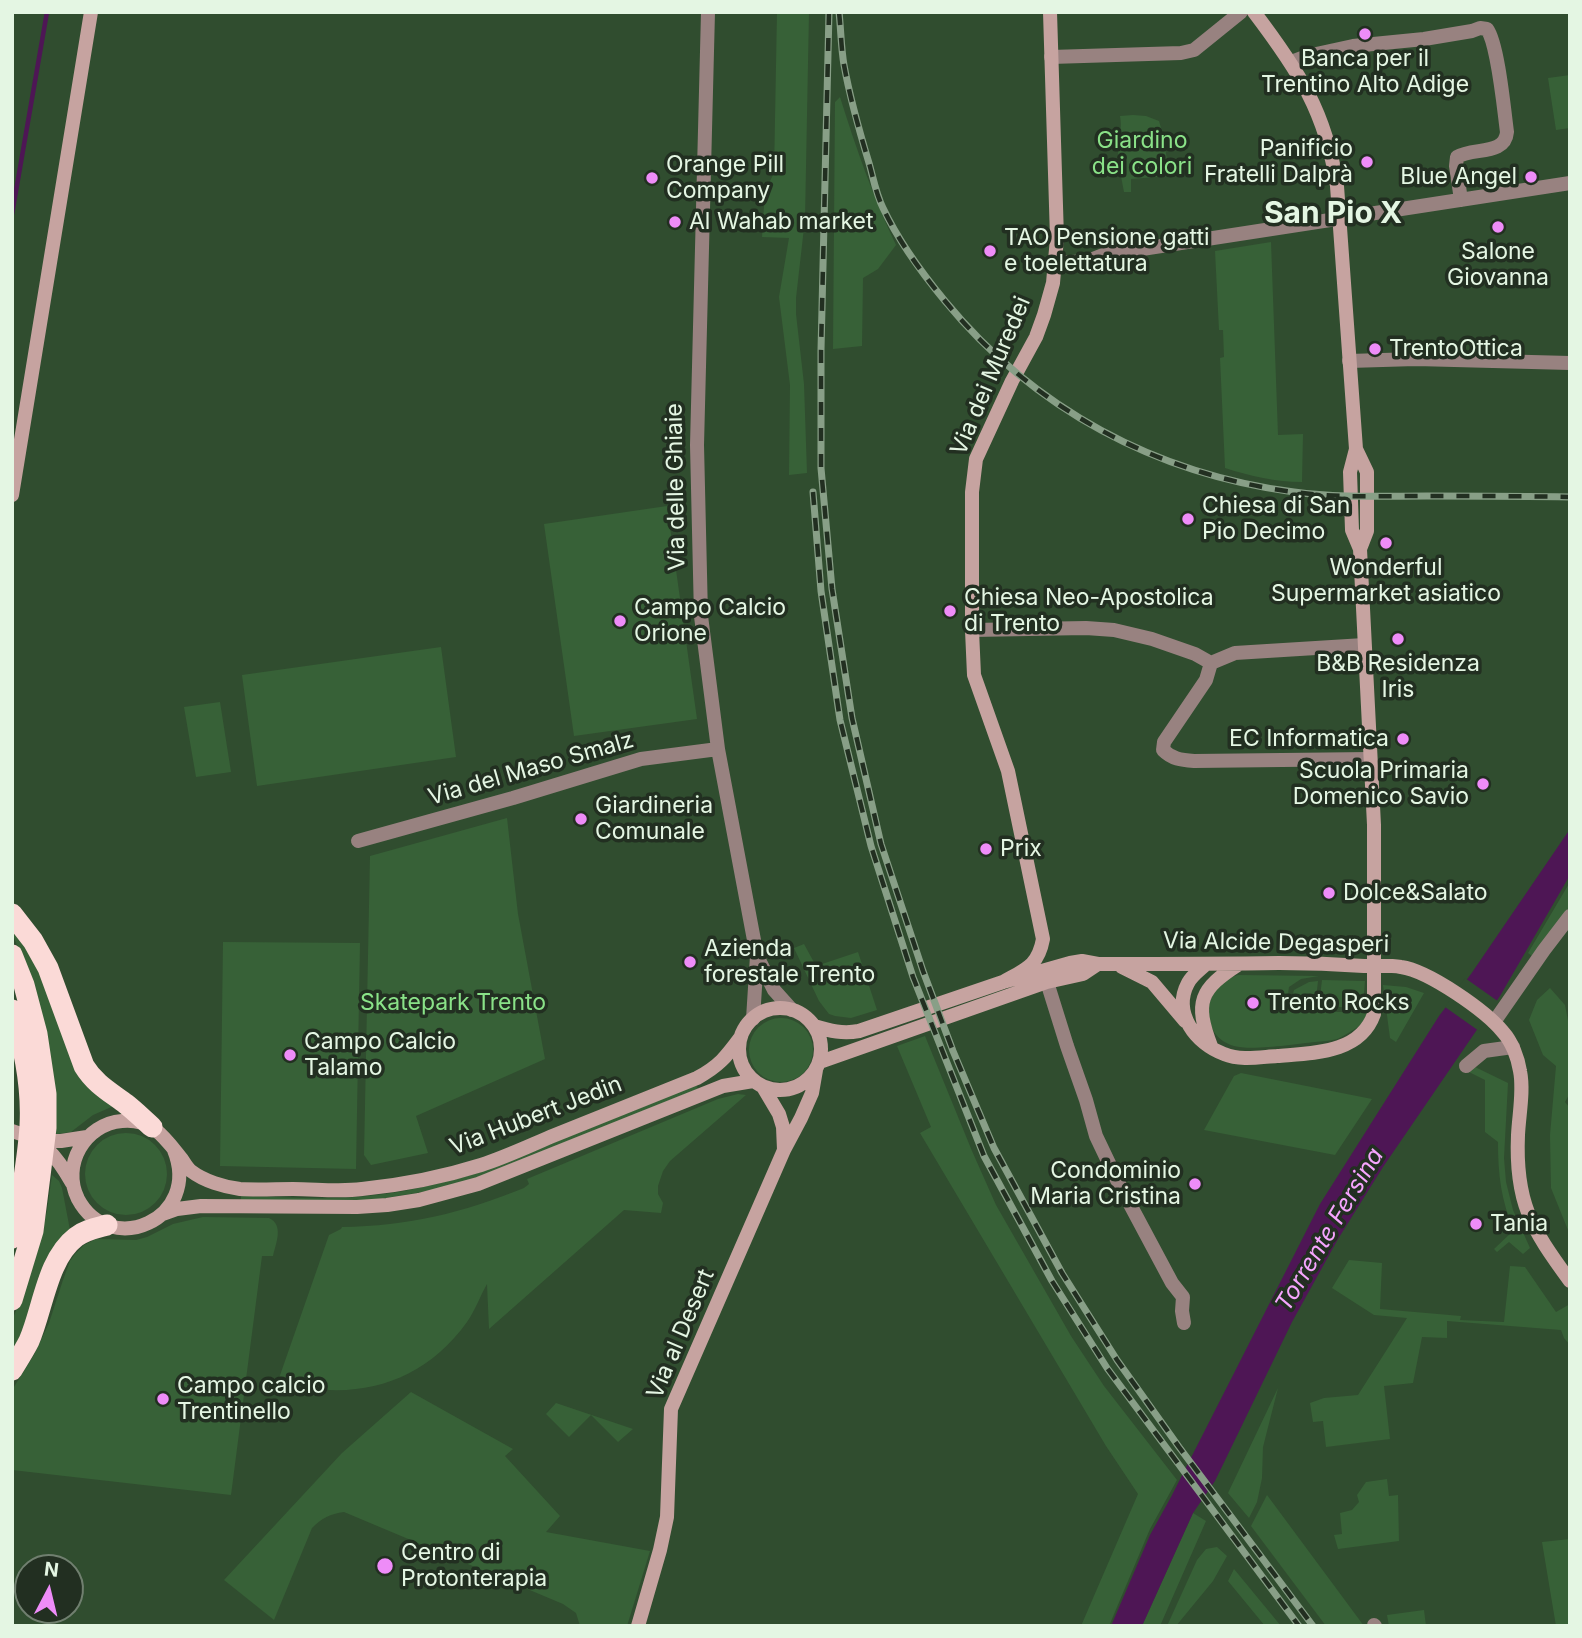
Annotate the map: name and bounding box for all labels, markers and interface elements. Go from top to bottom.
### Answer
marker: Banca per il Trentino Alto Adige [1357,26,1373,42]
place label: Banca per il Trentino Alto Adige [1261,45,1469,99]
park label: Giardino dei colori [1092,127,1192,181]
place label: Panificio Fratelli Dalprà [1204,135,1353,189]
place label: Orange Pill Company [666,151,784,205]
marker: Panificio Fratelli Dalprà [1359,154,1375,170]
place label: Blue Angel [1400,163,1517,191]
marker: Blue Angel [1523,169,1539,185]
marker: Orange Pill Company [644,170,660,186]
district label: San Pio X [1264,196,1402,232]
place label: Al Wahab market [689,208,874,236]
marker: Al Wahab market [667,214,683,230]
marker: Salone Giovanna [1490,219,1506,235]
place label: TAO Pensione gatti e toelettatura [1004,224,1210,278]
place label: Salone Giovanna [1447,238,1549,292]
marker: TAO Pensione gatti e toelettatura [982,243,998,259]
street label: Via dei Muredei [945,293,1037,459]
place label: TrentoOttica [1389,335,1523,363]
marker: TrentoOttica [1367,341,1383,357]
street label: Via delle Ghiaie [661,403,691,571]
place label: Chiesa di San Pio Decimo [1202,492,1350,546]
marker: Chiesa di San Pio Decimo [1180,511,1196,527]
marker: Wonderful Supermarket asiatico [1378,535,1394,551]
place label: Wonderful Supermarket asiatico [1271,554,1501,608]
place label: Chiesa Neo-Apostolica di Trento [964,584,1214,638]
place label: Campo Calcio Orione [634,594,786,648]
marker: Chiesa Neo-Apostolica di Trento [942,603,958,619]
marker: Campo Calcio Orione [612,613,628,629]
marker: B&B Residenza Iris [1390,631,1406,647]
place label: B&B Residenza Iris [1316,650,1480,704]
place label: EC Informatica [1229,725,1389,753]
street label: Via del Maso Smalz [425,726,637,812]
marker: EC Informatica [1395,731,1411,747]
place label: Scuola Primaria Domenico Savio [1293,757,1469,811]
marker: Scuola Primaria Domenico Savio [1475,776,1491,792]
place label: Giardineria Comunale [595,792,713,846]
marker: Giardineria Comunale [573,811,589,827]
place label: Prix [1000,835,1042,863]
marker: Prix [978,841,994,857]
place label: Dolce&Salato [1343,879,1488,907]
marker: Dolce&Salato [1321,885,1337,901]
street label: Via Alcide Degasperi [1163,927,1389,959]
place label: Azienda forestale Trento [704,935,875,989]
marker: Azienda forestale Trento [682,954,698,970]
park label: Skatepark Trento [360,989,546,1017]
place label: Trento Rocks [1267,989,1410,1017]
marker: Trento Rocks [1245,995,1261,1011]
place label: Campo Calcio Talamo [304,1028,456,1082]
marker: Campo Calcio Talamo [282,1047,298,1063]
street label: Via Hubert Jedin [446,1071,626,1161]
water label: Torrente Fersina [1270,1143,1390,1317]
place label: Condominio Maria Cristina [1030,1157,1181,1211]
marker: Condominio Maria Cristina [1187,1176,1203,1192]
place label: Tania [1490,1210,1548,1238]
marker: Tania [1468,1216,1484,1232]
street label: Via al Desert [641,1265,721,1403]
place label: Campo calcio Trentinello [177,1372,326,1426]
marker: Campo calcio Trentinello [155,1391,171,1407]
place label: Centro di Protonterapia [401,1539,547,1593]
north arrow [14,1554,84,1624]
marker: Centro di Protonterapia [375,1556,395,1576]
text: N [43,1557,60,1582]

